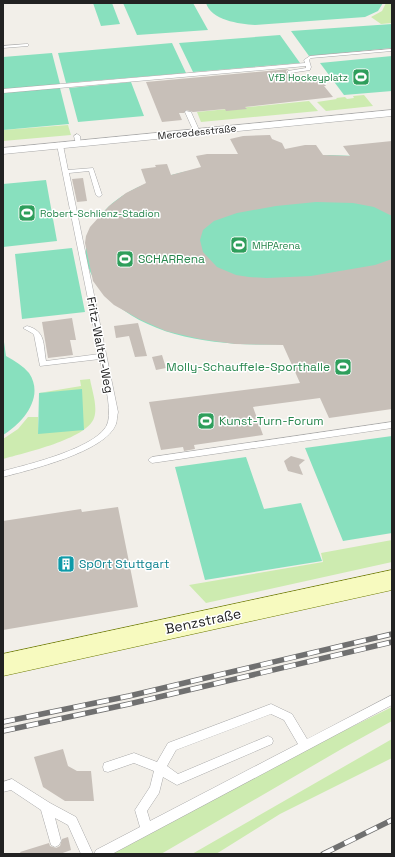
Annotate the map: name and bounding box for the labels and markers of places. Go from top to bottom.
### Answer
sports icon: VfB Hockeyplatz [351,67,371,87]
place label: VfB Hockeyplatz [268,71,348,84]
sports icon: Robert-Schlienz-Stadion [17,203,37,223]
place label: Robert-Schlienz-Stadion [40,207,160,220]
sports icon: MHPArena [229,235,249,255]
place label: MHPArena [252,239,301,252]
sports icon: SCHARRena [115,249,135,269]
place label: SCHARRena [138,251,205,267]
sports icon: Molly-Schauffele-Sporthalle [333,357,353,377]
place label: Molly-Schauffele-Sporthalle [166,359,330,375]
sports icon: Kunst-Turn-Forum [196,411,216,431]
place label: Kunst-Turn-Forum [219,413,324,429]
building icon: SpOrt Stuttgart [56,554,76,574]
place label: SpOrt Stuttgart [79,556,169,572]

